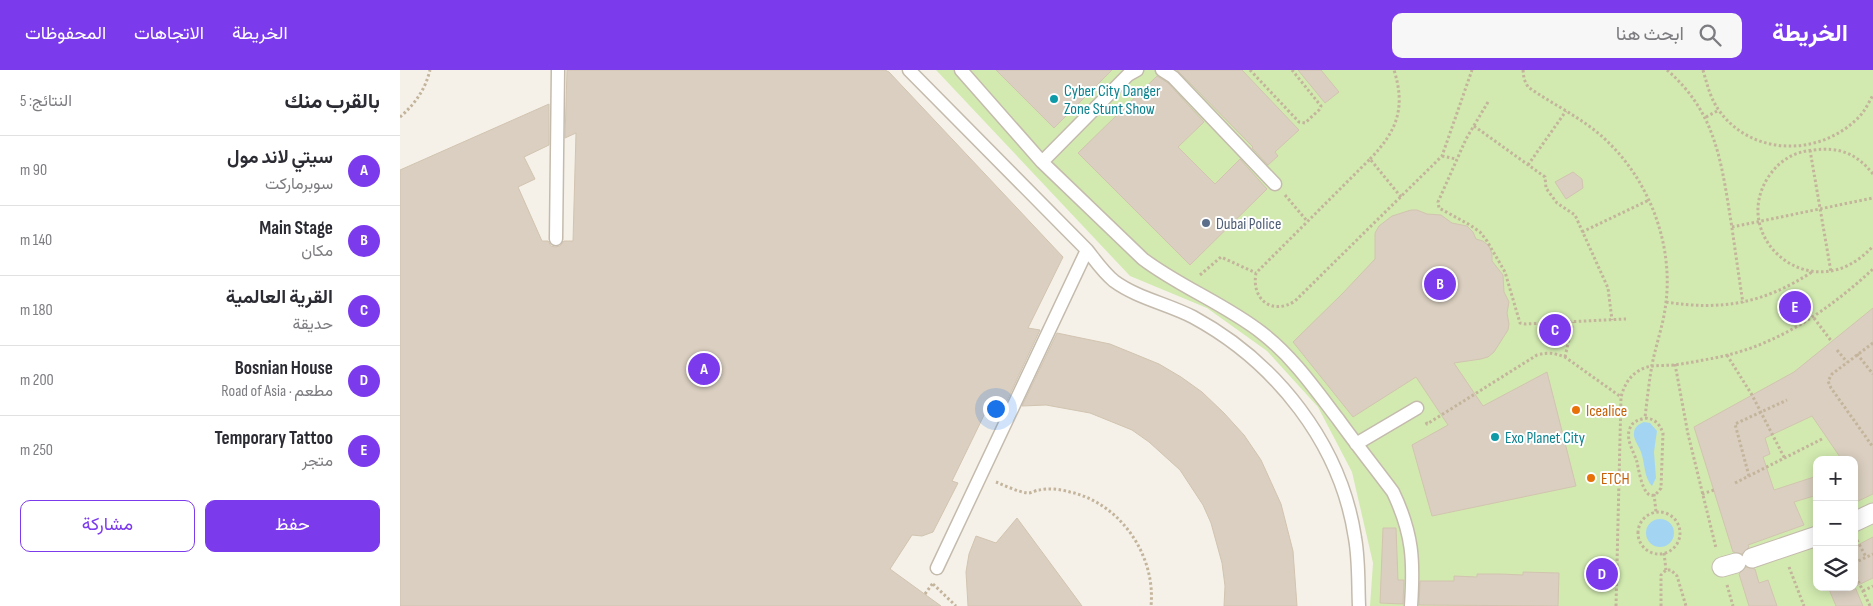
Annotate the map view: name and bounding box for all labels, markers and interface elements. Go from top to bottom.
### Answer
search box [1392,13,1742,58]
text: الخريطة [1772,19,1848,48]
icon: search [1696,21,1724,49]
text: المحفوظات [25,23,106,44]
text: الاتجاهات [134,23,204,44]
text: الخريطة [232,23,288,44]
text: ابحث هنا [1616,23,1684,46]
place label: Cyber City Danger Zone Stunt Show [1064,82,1161,119]
text: بالقرب منك [285,89,380,114]
text: النتائج: 5 [20,92,72,111]
marker: Cyber City Danger Zone Stunt Show [1048,93,1060,105]
text: سيتي لاند مول [227,146,333,169]
text: 90 m [20,161,47,180]
text: A [360,161,368,180]
text: سوبرماركت [265,175,333,194]
place label: Dubai Police [1216,215,1281,234]
text: Main Stage [259,217,333,240]
marker: Dubai Police [1200,217,1212,229]
text: 140 m [20,231,52,250]
text: B [360,231,368,250]
text: مكان [301,242,333,261]
pin: B [1424,265,1456,303]
text: القرية العالمية [226,286,333,309]
pin: E [1779,288,1811,326]
text: 180 m [20,301,53,320]
text: C [360,301,368,320]
pin: C [1539,311,1571,349]
text: حديقة [293,315,333,334]
pin: A [688,350,720,388]
text: Bosnian House [235,357,333,380]
text: 200 m [20,371,54,390]
text: D [360,371,368,390]
text: مطعم · Road of Asia [221,382,333,401]
your location [983,396,1009,422]
place label: Icealice [1586,402,1627,421]
marker: Icealice [1570,404,1582,416]
text: Temporary Tattoo [214,427,333,450]
place label: Exo Planet City [1505,429,1585,448]
marker: Exo Planet City [1489,431,1501,443]
text: 250 m [20,441,53,460]
text: E [361,441,367,460]
text: متجر [302,452,333,471]
map controls [1813,456,1858,591]
button: + [1813,456,1858,501]
place label: ETCH [1601,470,1630,489]
marker: ETCH [1585,472,1597,484]
button: مشاركة [20,500,195,552]
button: حفظ [205,500,380,552]
button: − [1813,501,1858,546]
button: layers [1813,546,1858,591]
pin: D [1586,555,1618,593]

